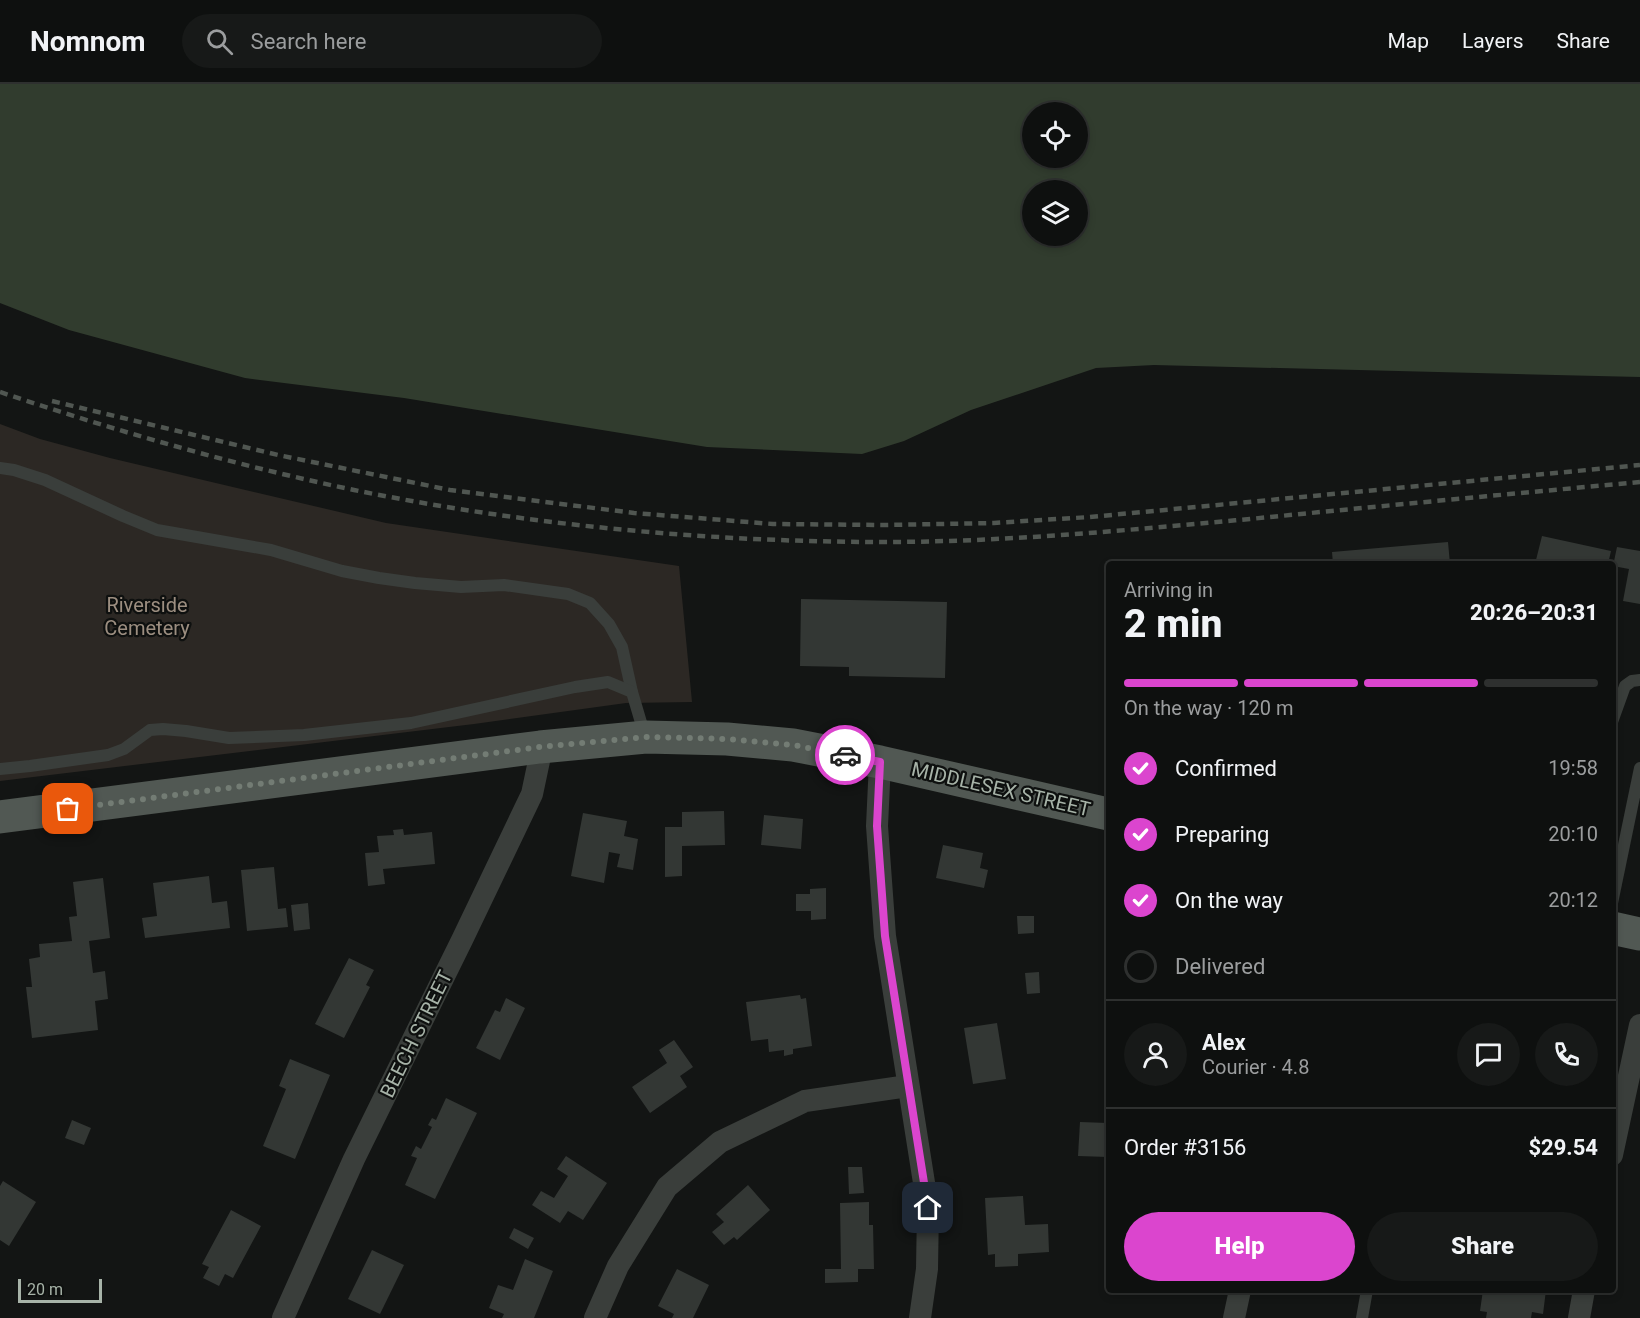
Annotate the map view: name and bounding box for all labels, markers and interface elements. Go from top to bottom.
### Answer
search box [182,14,602,68]
text: Nomnom [30,25,146,58]
icon: search [203,25,236,58]
text: Search here [251,29,366,54]
text: Map [1387,29,1429,53]
text: Layers [1462,29,1523,53]
text: Share [1556,29,1610,53]
map controls [1022,102,1088,246]
button: locate [1022,102,1088,168]
button: layers [1022,180,1088,246]
text: Arriving in [1124,578,1213,602]
park label: Riverside Cemetery [104,593,190,640]
text: 20:26–20:31 [1470,600,1598,625]
text: 2 min [1124,601,1222,647]
text: On the way · 120 m [1124,696,1293,720]
courier [815,725,875,785]
icon: car [829,739,862,772]
icon: check [1124,752,1157,785]
text: Confirmed [1175,756,1277,781]
text: 19:58 [1548,756,1598,780]
street label: MIDDLESEX STREET [909,757,1093,821]
pin [42,783,93,834]
icon: bag [51,792,84,825]
icon: check [1124,818,1157,851]
text: Preparing [1175,822,1269,847]
text: 20:10 [1548,822,1598,846]
icon: check [1124,884,1157,917]
text: On the way [1175,888,1283,913]
text: 20:12 [1548,888,1598,912]
text: Delivered [1175,954,1265,979]
street label: BEECH STREET [375,966,457,1101]
button: person [1124,1023,1187,1086]
button: chat [1457,1023,1520,1086]
button: phone [1535,1023,1598,1086]
text: Alex [1202,1030,1246,1055]
text: Courier · 4.8 [1202,1055,1309,1079]
text: Order #3156 [1124,1135,1246,1160]
text: $29.54 [1529,1135,1598,1160]
pin [902,1182,953,1233]
icon: home [911,1191,944,1224]
button: Help [1124,1212,1355,1281]
button: Share [1367,1212,1598,1281]
scale bar [18,1276,102,1304]
text: 20 m [27,1280,63,1299]

